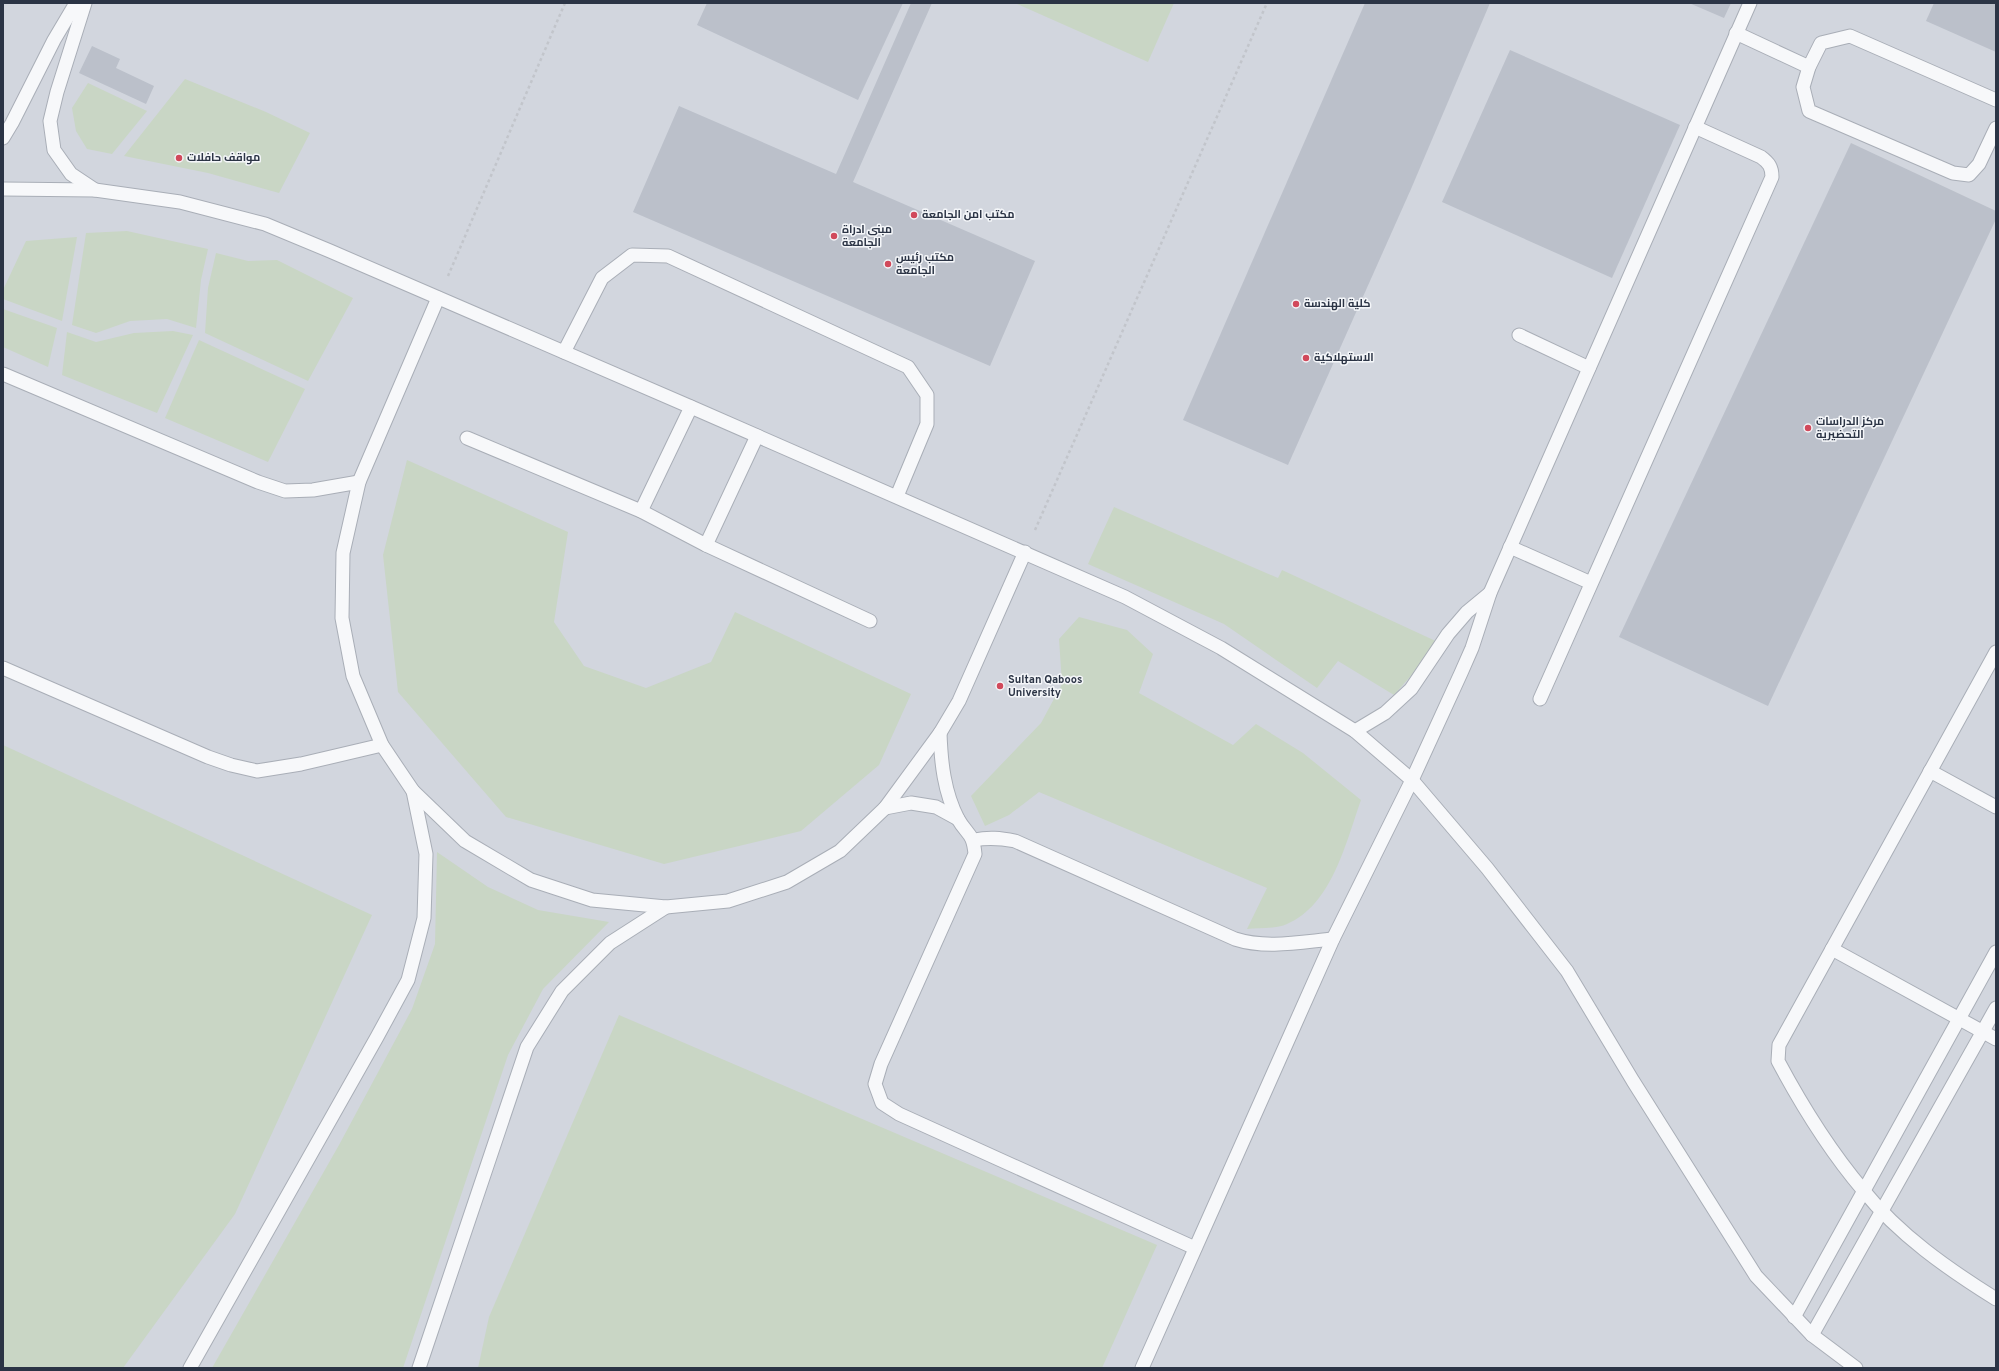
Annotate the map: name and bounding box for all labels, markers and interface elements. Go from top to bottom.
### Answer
place label: مواقف حافلات [187,151,260,165]
marker: مواقف حافلات [174,153,184,163]
place label: مكتب امن الجامعة [922,208,1014,222]
marker: مكتب امن الجامعة [909,210,919,220]
place label: مبنى ادراة الجامعة [842,223,892,250]
marker: مبنى ادراة الجامعة [829,231,839,241]
place label: مكتب رئيس الجامعة [896,251,954,278]
marker: مكتب رئيس الجامعة [883,259,893,269]
place label: كلية الهندسة [1304,297,1370,311]
marker: كلية الهندسة [1291,299,1301,309]
place label: الاستهلاكية [1314,351,1374,365]
marker: الاستهلاكية [1301,353,1311,363]
place label: مركز الدراسات التحضيرية [1816,415,1884,442]
marker: مركز الدراسات التحضيرية [1803,423,1813,433]
place label: Sultan Qaboos University [1008,673,1082,700]
marker: Sultan Qaboos University [995,681,1005,691]

